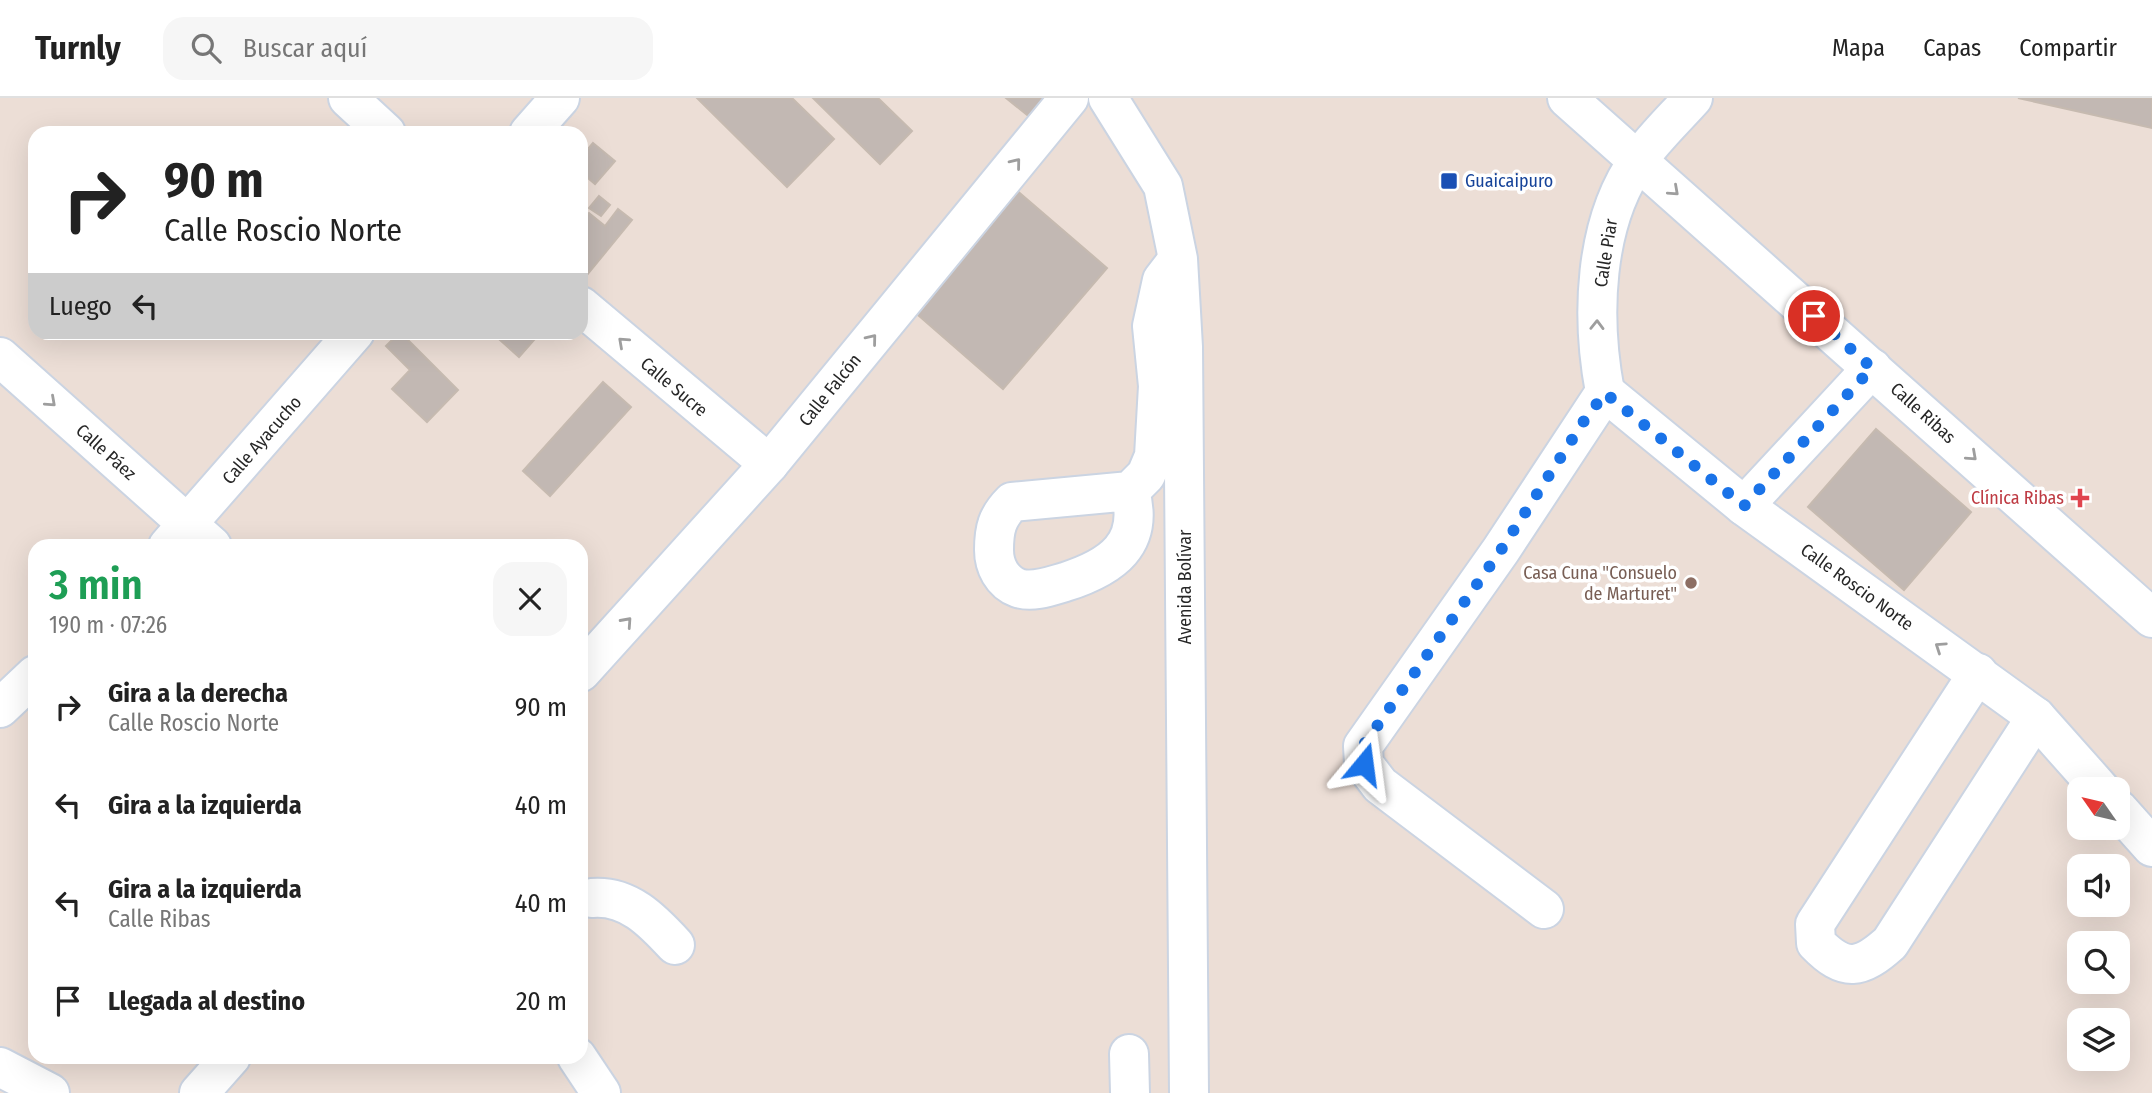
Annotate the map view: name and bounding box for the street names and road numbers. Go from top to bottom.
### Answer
street label: Calle Piar [1590,216,1622,289]
street label: Calle Falcón [794,349,866,431]
street label: Calle Sucre [636,353,712,421]
street label: Calle Ribas [1886,378,1960,448]
street label: Calle Ayacucho [218,391,306,489]
street label: Calle Páez [71,419,141,485]
street label: Avenida Bolívar [1174,529,1196,644]
street label: Calle Roscio Norte [1796,539,1918,635]

